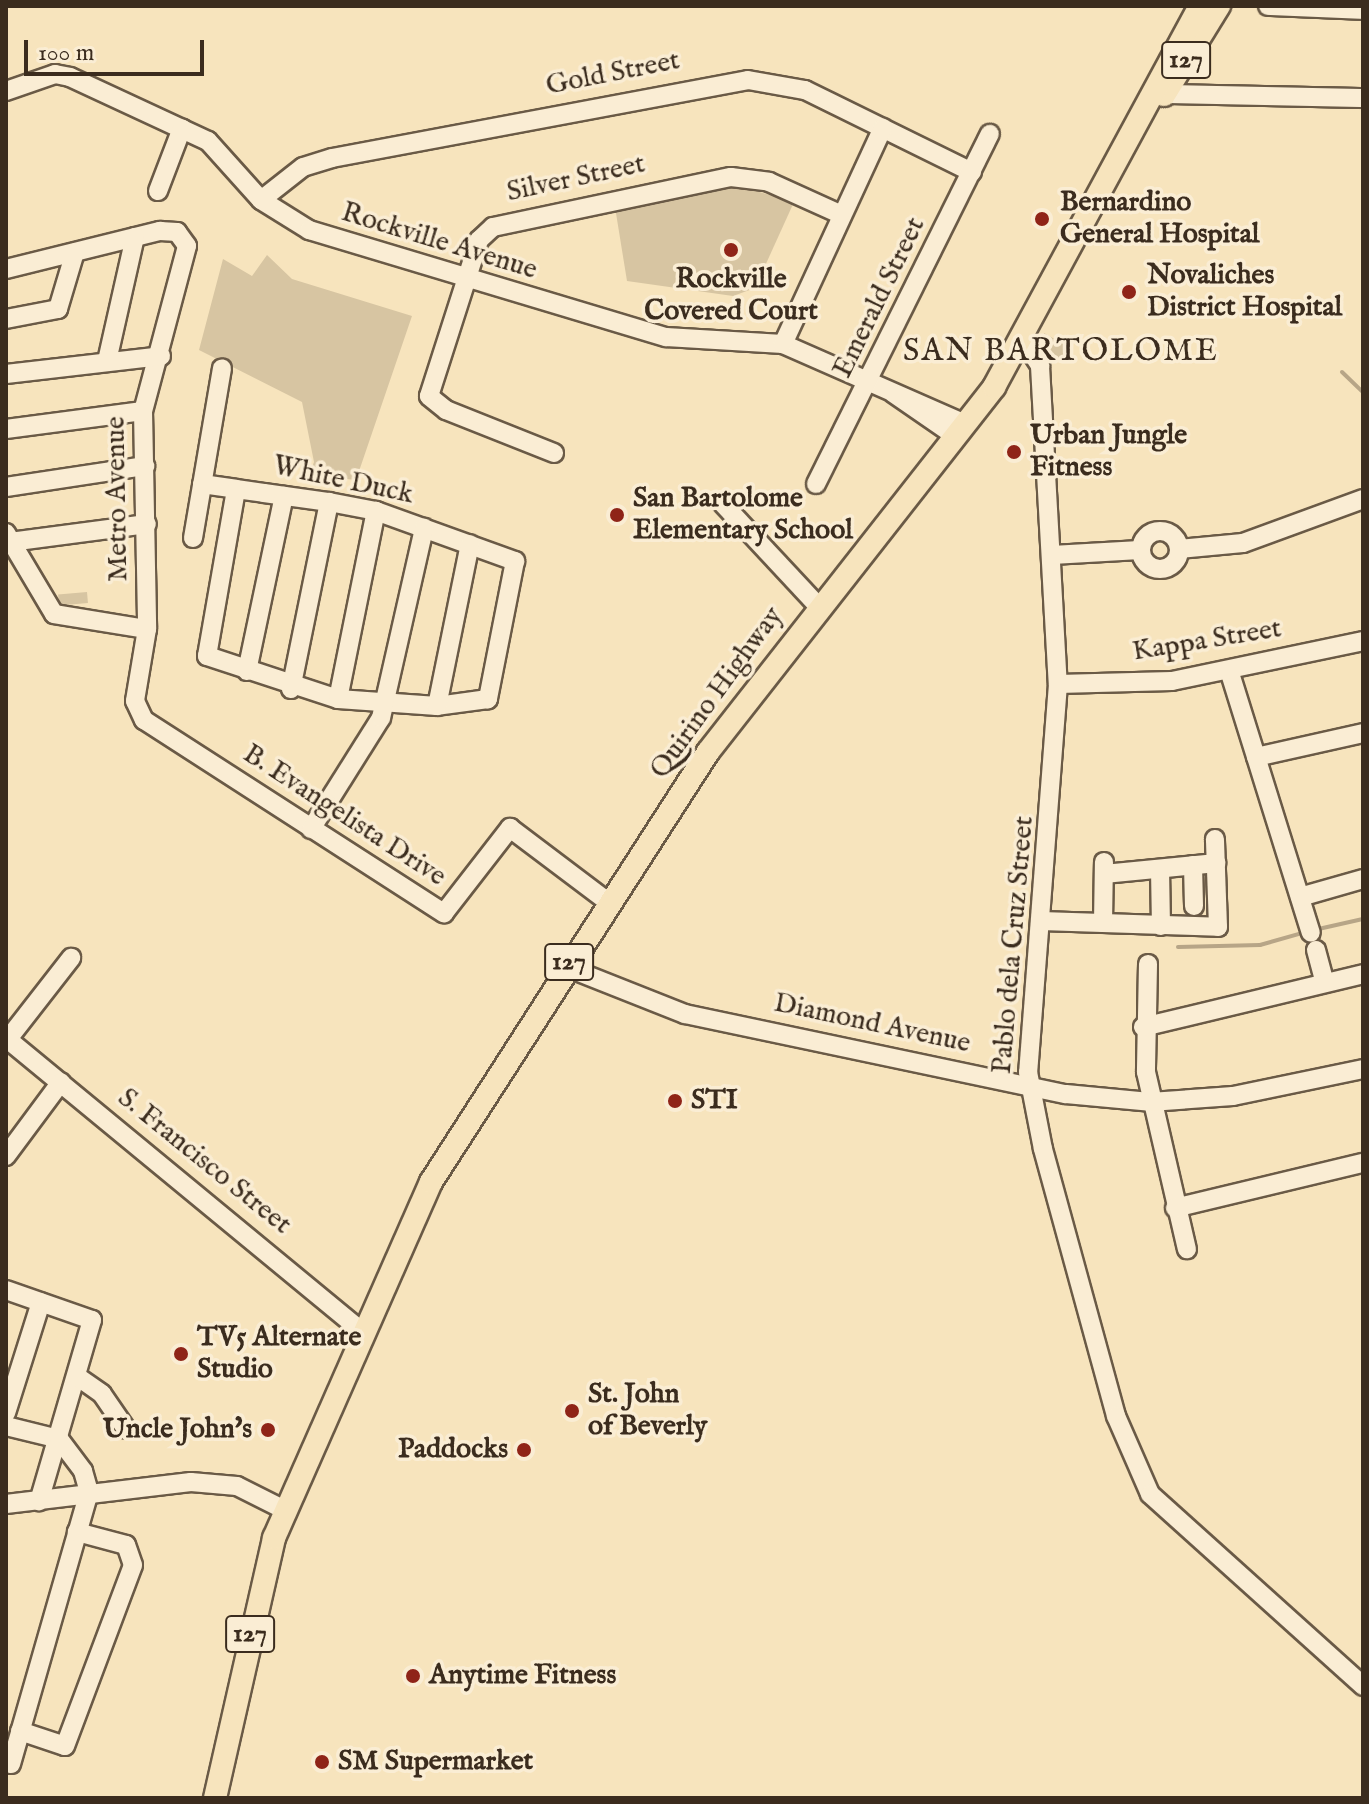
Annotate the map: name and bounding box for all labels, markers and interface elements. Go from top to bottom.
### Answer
scale bar [28,24,208,74]
text: 100 m [38,38,94,69]
road number: 127 [1160,38,1212,82]
street label: Gold Street [543,45,683,103]
street label: Silver Street [504,148,648,210]
place label: Bernardino General Hospital [1060,186,1259,252]
street label: Rockville Avenue [337,196,541,288]
marker: Bernardino General Hospital [1031,208,1053,230]
street label: Emerald Street [827,212,933,384]
marker: Rockville Covered Court [722,241,740,259]
place label: Novaliches District Hospital [1147,259,1342,325]
place label: Rockville Covered Court [644,263,818,329]
marker: Novaliches District Hospital [1118,281,1140,303]
district label: SAN BARTOLOME [903,333,1219,371]
street label: Metro Avenue [100,416,136,582]
place label: Urban Jungle Fitness [1030,419,1187,485]
marker: Urban Jungle Fitness [1005,443,1023,461]
street label: White Duck [270,450,416,512]
place label: San Bartolome Elementary School [633,482,853,548]
marker: San Bartolome Elementary School [608,506,626,524]
street label: Quirino Highway [643,601,791,785]
street label: Kappa Street [1130,613,1284,669]
street label: B. Evangelista Drive [236,738,452,894]
street label: Pablo dela Cruz Street [986,815,1042,1075]
road number: 127 [543,940,595,984]
street label: Diamond Avenue [771,987,973,1061]
street label: S. Francisco Street [111,1082,297,1242]
place label: STI [691,1084,738,1118]
marker: STI [666,1092,684,1110]
place label: TV5 Alternate Studio [197,1321,361,1387]
marker: TV5 Alternate Studio [172,1345,190,1363]
place label: St. John of Beverly [588,1378,707,1444]
marker: St. John of Beverly [563,1402,581,1420]
place label: Uncle John's [103,1413,252,1447]
marker: Uncle John's [259,1421,277,1439]
place label: Paddocks [398,1433,508,1467]
marker: Paddocks [515,1441,533,1459]
road number: 127 [224,1612,276,1656]
place label: Anytime Fitness [429,1659,616,1693]
marker: Anytime Fitness [404,1667,422,1685]
place label: SM Supermarket [338,1745,533,1779]
marker: SM Supermarket [313,1753,331,1771]

